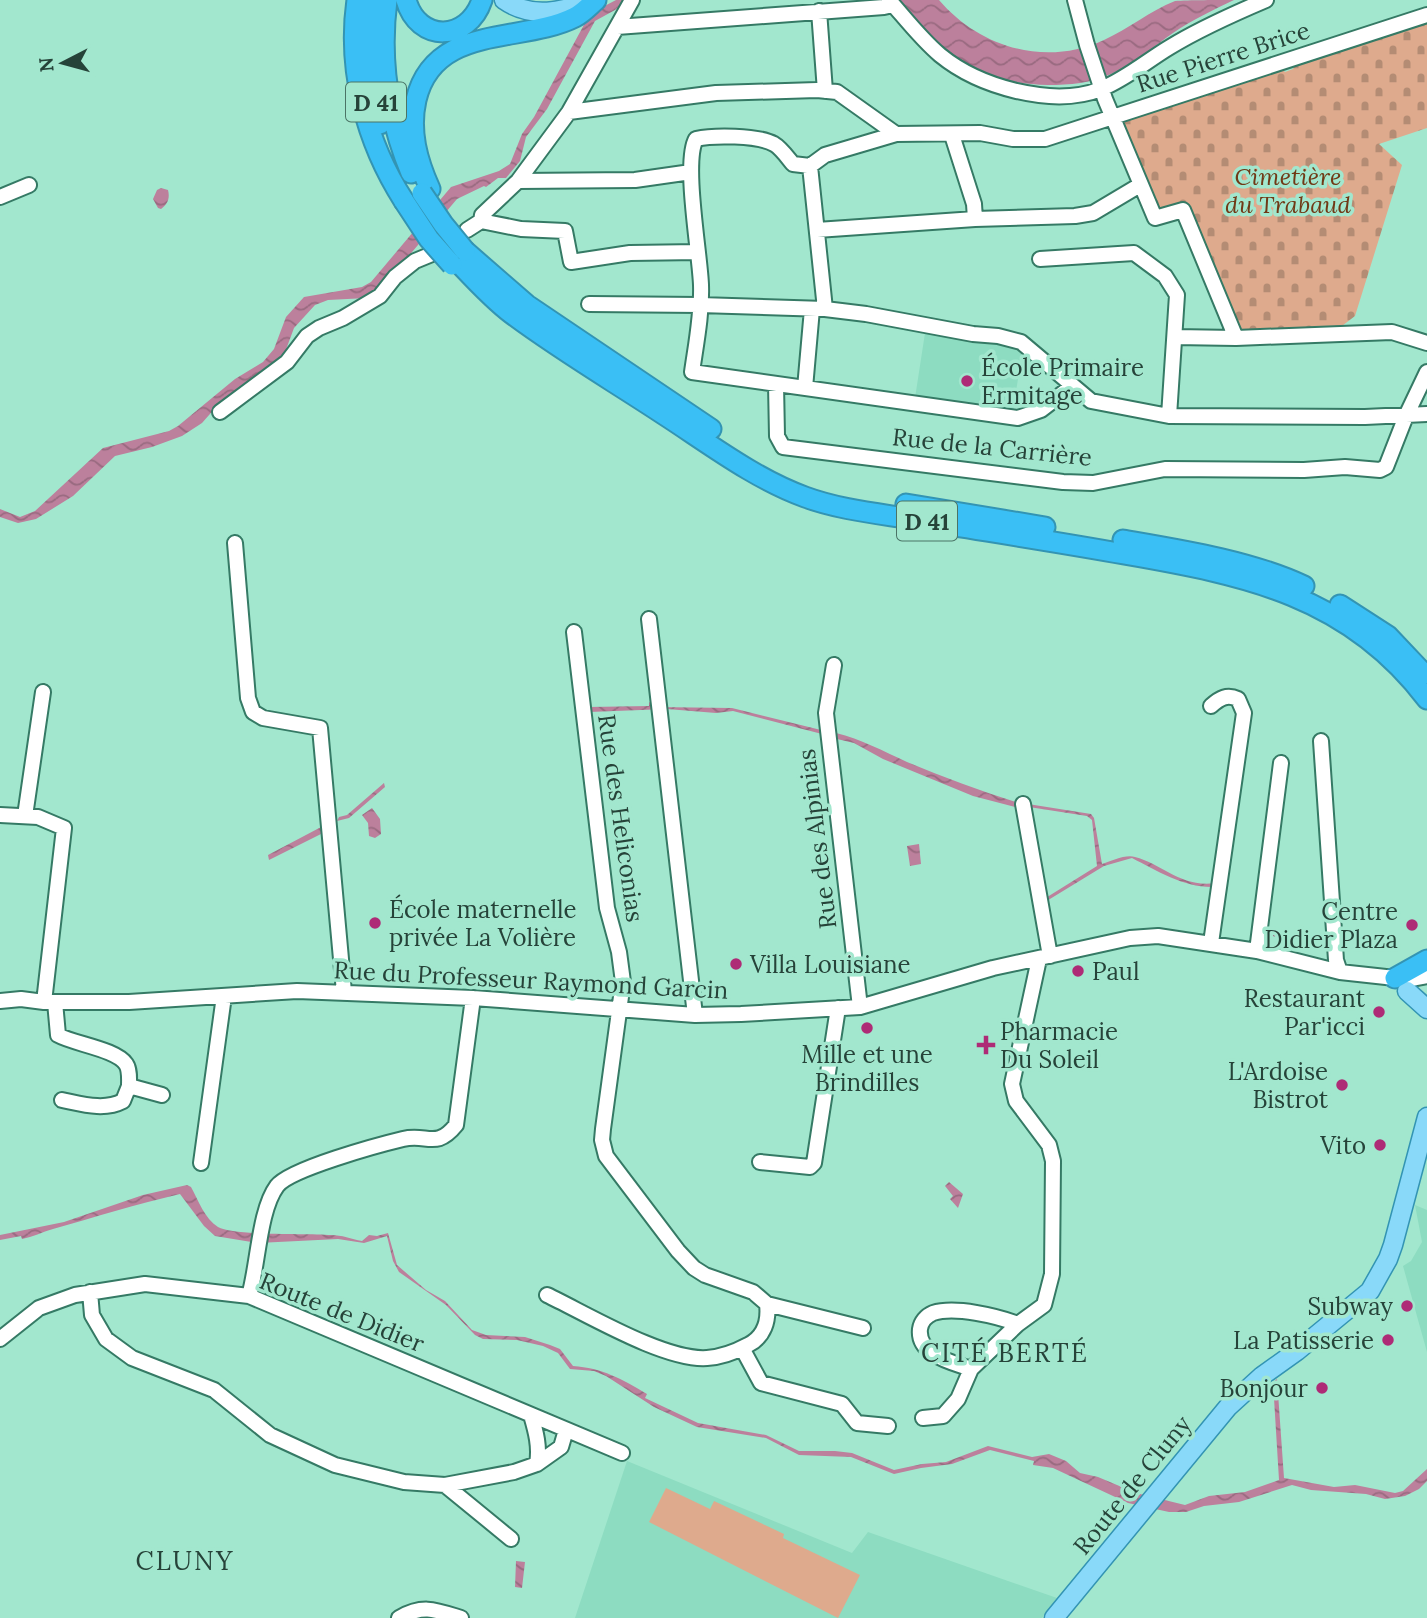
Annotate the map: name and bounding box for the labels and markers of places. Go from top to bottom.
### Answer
place label: École Primaire Ermitage [981,352,1144,411]
marker: École Primaire Ermitage [959,373,975,389]
place label: École maternelle privée La Volière [389,894,576,953]
place label: Centre Didier Plaza [1265,896,1398,955]
marker: École maternelle privée La Volière [367,915,383,931]
marker: Centre Didier Plaza [1404,917,1420,933]
place label: Villa Louisiane [749,949,911,980]
marker: Villa Louisiane [728,956,744,972]
place label: Paul [1092,956,1139,987]
marker: Paul [1070,963,1086,979]
place label: Restaurant Par'icci [1244,983,1366,1042]
marker: Restaurant Par'icci [1371,1004,1387,1020]
place label: Pharmacie Du Soleil [1000,1016,1118,1075]
marker: Mille et une Brindilles [859,1020,875,1036]
marker: Pharmacie Du Soleil [978,1037,994,1053]
place label: Mille et une Brindilles [801,1039,933,1098]
place label: L'Ardoise Bistrot [1228,1056,1329,1115]
marker: L'Ardoise Bistrot [1334,1077,1350,1093]
place label: Vito [1319,1130,1366,1161]
marker: Vito [1372,1137,1388,1153]
place label: Subway [1308,1291,1393,1322]
marker: Subway [1399,1298,1415,1314]
place label: La Patisserie [1233,1325,1374,1356]
marker: La Patisserie [1380,1332,1396,1348]
place label: Bonjour [1220,1373,1309,1404]
marker: Bonjour [1314,1380,1330,1396]

